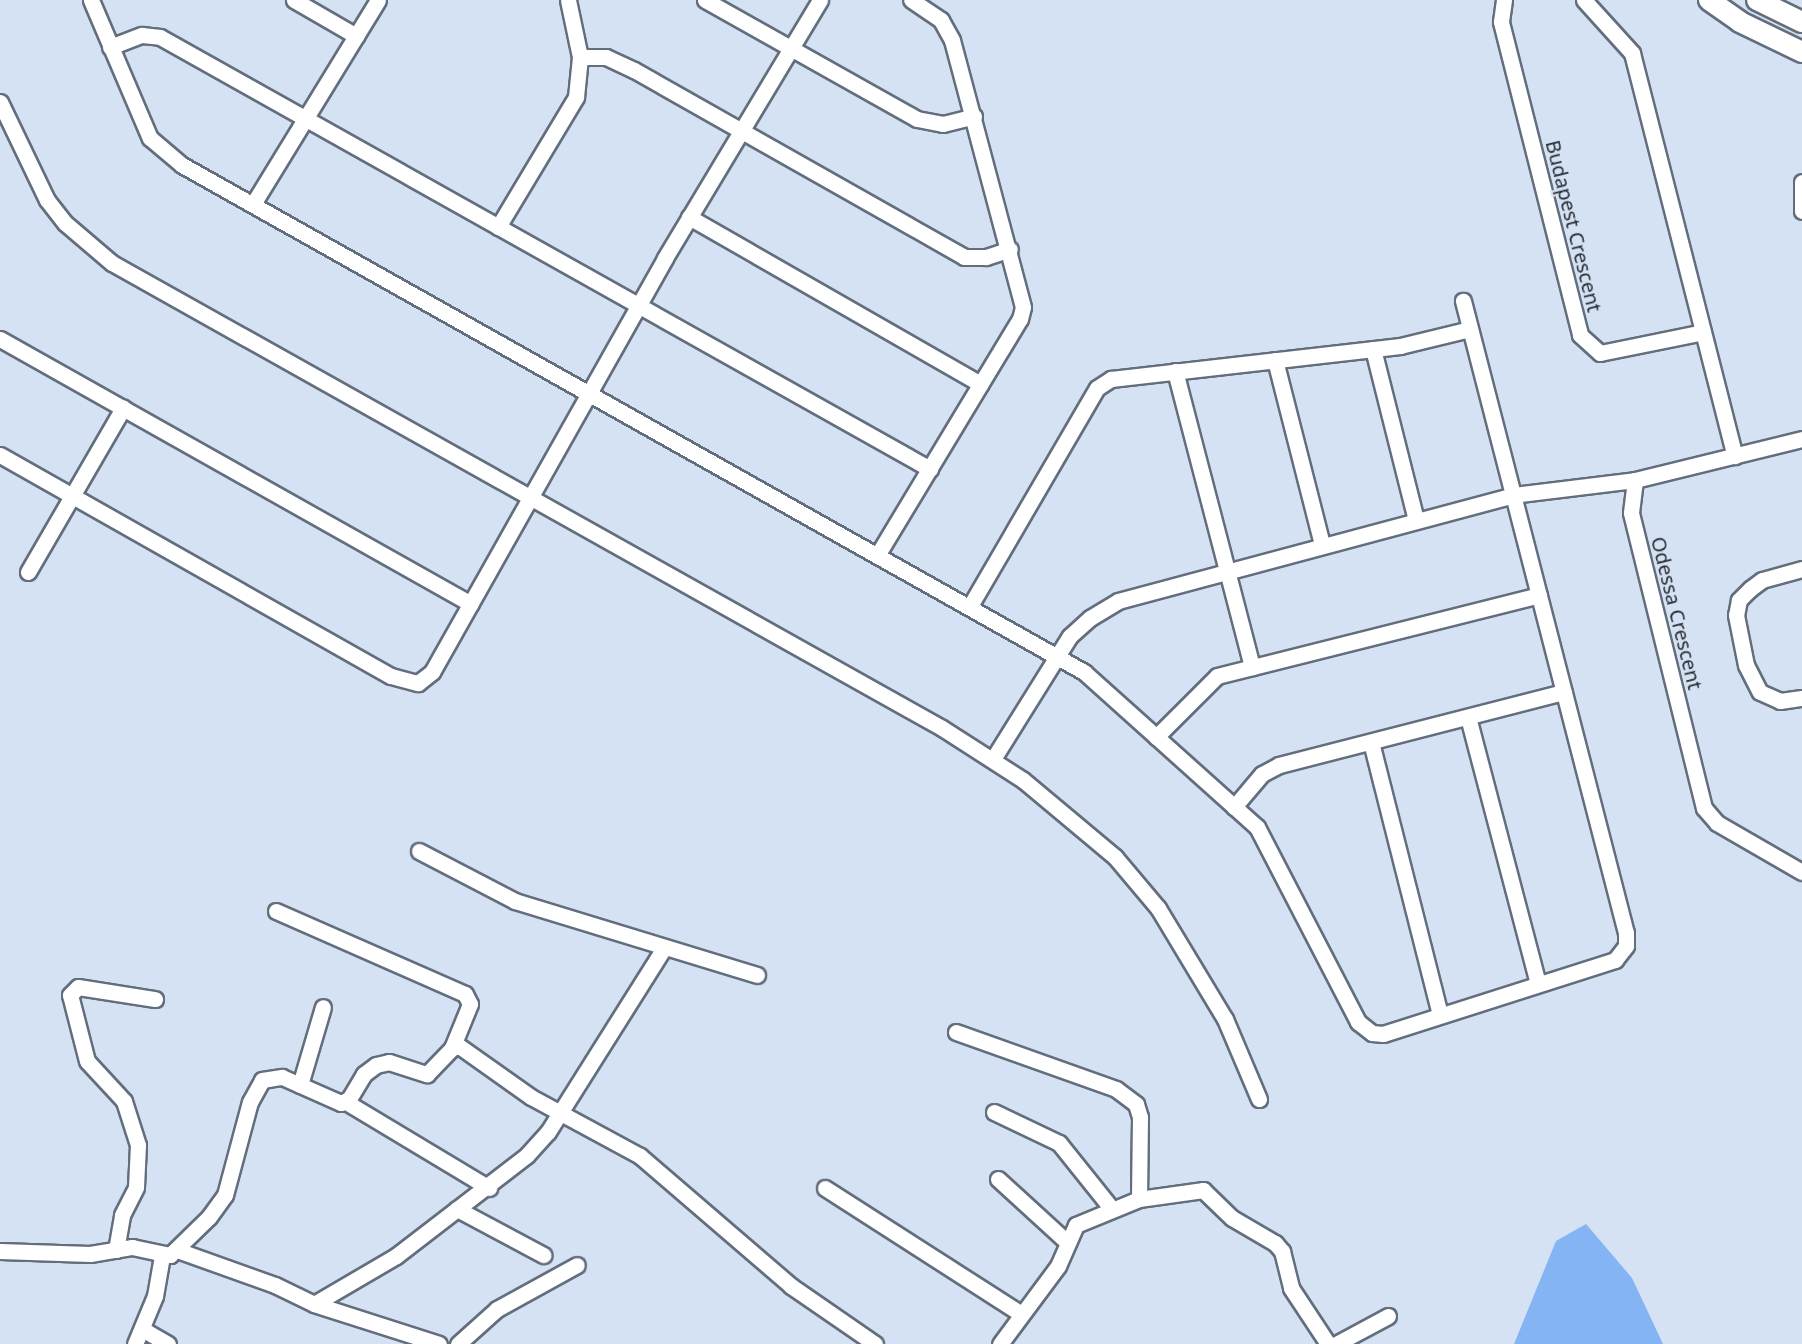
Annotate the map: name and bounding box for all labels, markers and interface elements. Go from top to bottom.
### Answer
street label: Budapest Crescent [1541,138,1607,314]
street label: Odessa Crescent [1646,534,1708,692]

